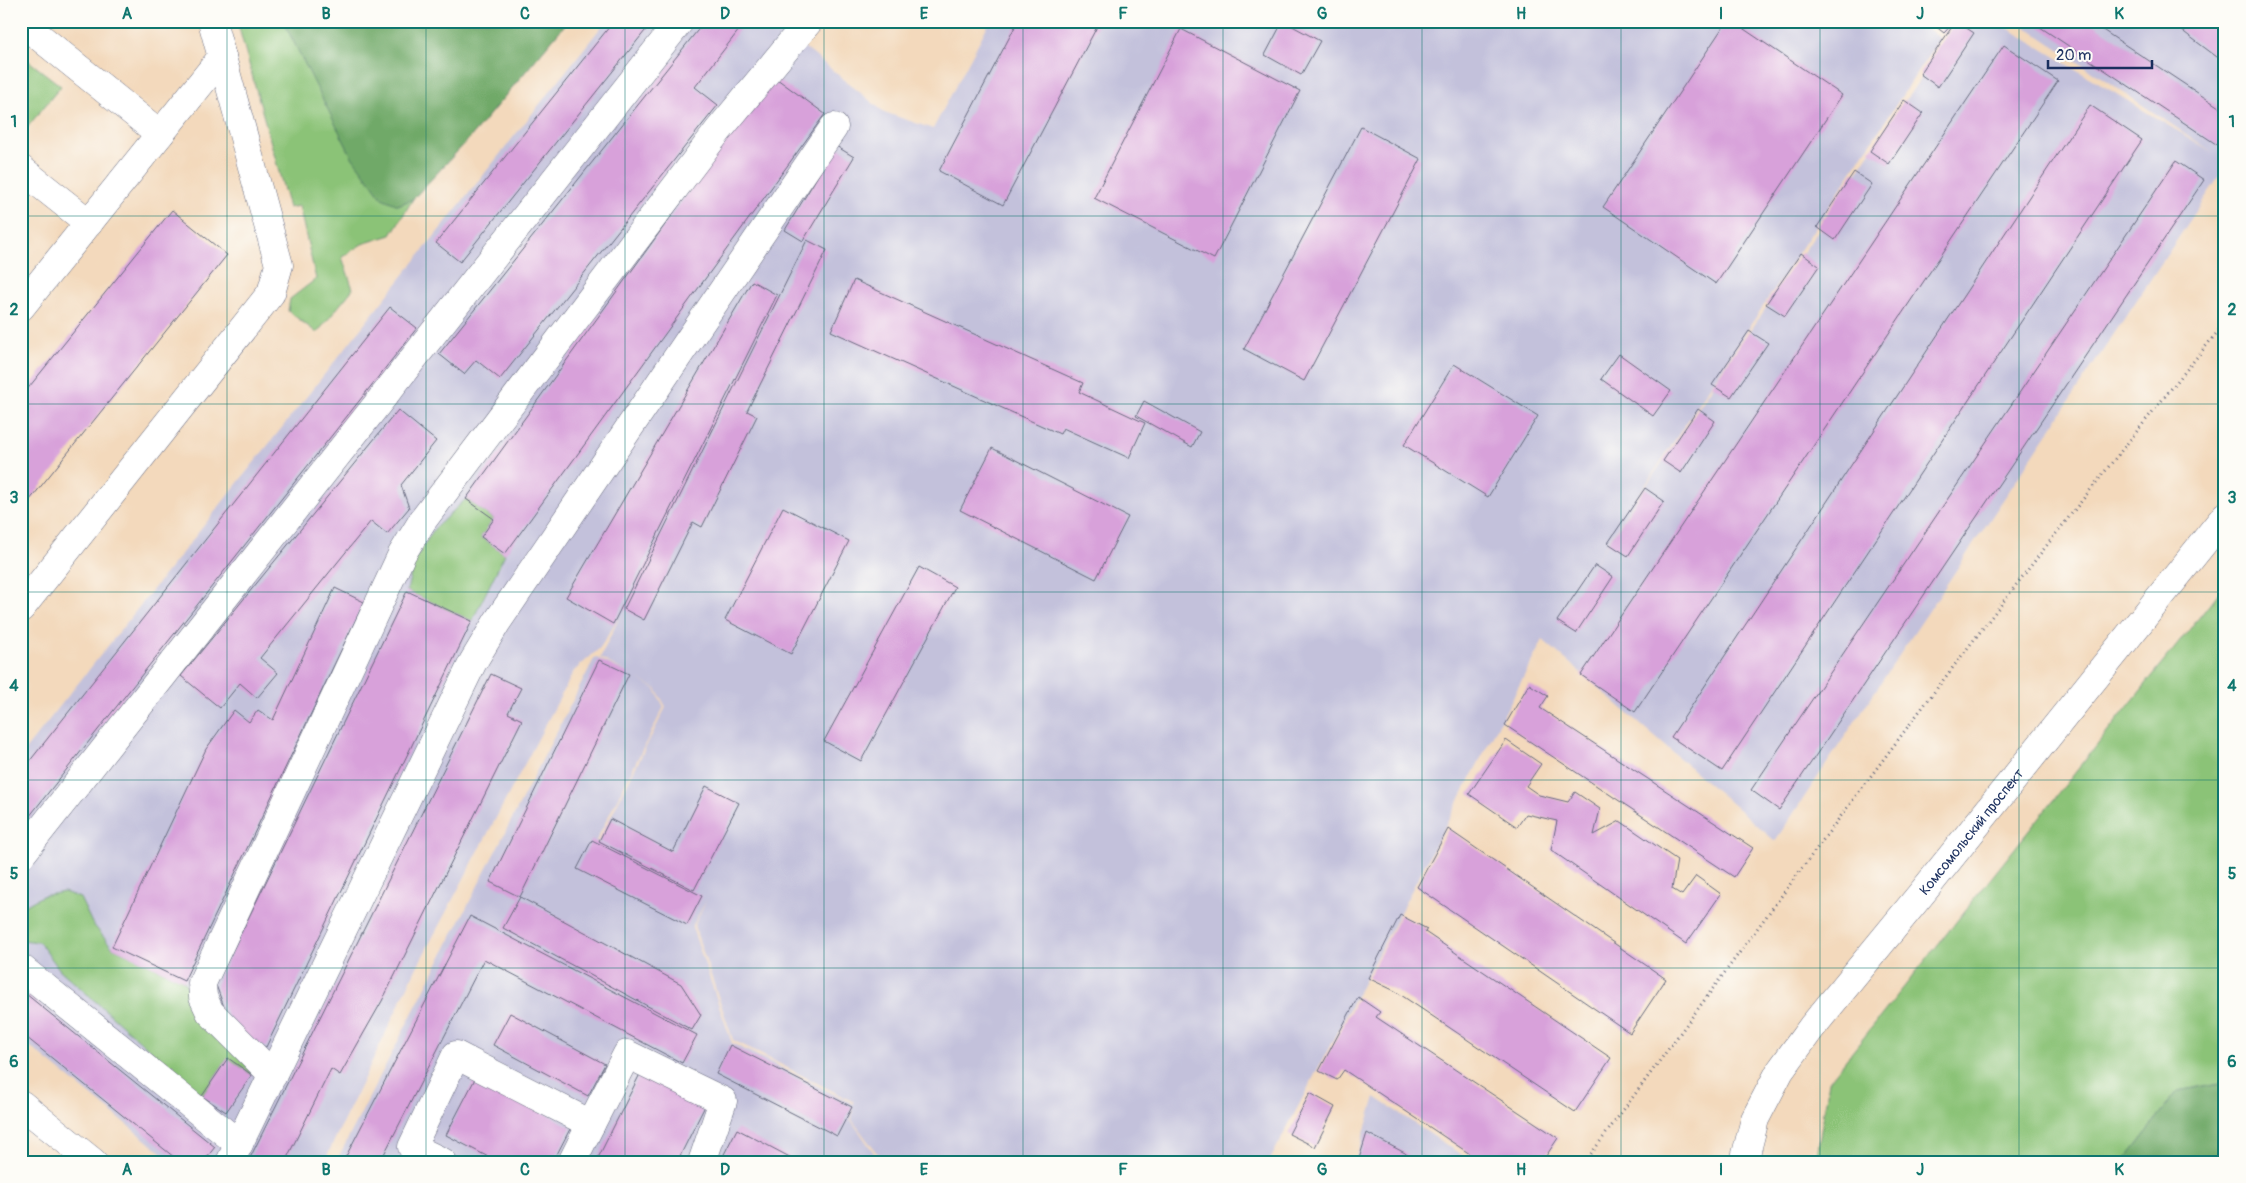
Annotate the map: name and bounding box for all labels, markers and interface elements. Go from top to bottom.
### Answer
text: A [122,4,133,24]
text: B [321,4,331,24]
text: C [520,4,530,24]
text: D [720,4,730,24]
text: E [920,4,929,24]
text: F [1118,4,1128,24]
text: G [1317,4,1328,24]
text: H [1516,4,1526,24]
text: I [1719,4,1723,24]
text: J [1916,4,1924,24]
text: K [2114,4,2124,24]
scale bar [2048,38,2152,70]
text: 20 m [2056,46,2091,65]
text: 1 [11,112,17,132]
text: 1 [2229,112,2235,132]
text: 2 [10,300,19,320]
text: 2 [2228,300,2237,320]
text: 3 [10,488,19,508]
text: 3 [2228,488,2237,508]
text: 4 [9,676,19,696]
text: 4 [2227,676,2237,696]
street label: Комсомольский проспект [1916,765,2028,899]
text: 5 [10,864,19,884]
text: 5 [2228,864,2237,884]
text: 6 [9,1052,19,1072]
text: 6 [2227,1052,2237,1072]
text: A [122,1160,133,1180]
text: B [321,1160,331,1180]
text: C [520,1160,530,1180]
text: D [720,1160,730,1180]
text: E [920,1160,929,1180]
text: F [1118,1160,1128,1180]
text: G [1317,1160,1328,1180]
text: H [1516,1160,1526,1180]
text: I [1719,1160,1723,1180]
text: J [1916,1160,1924,1180]
text: K [2114,1160,2124,1180]

